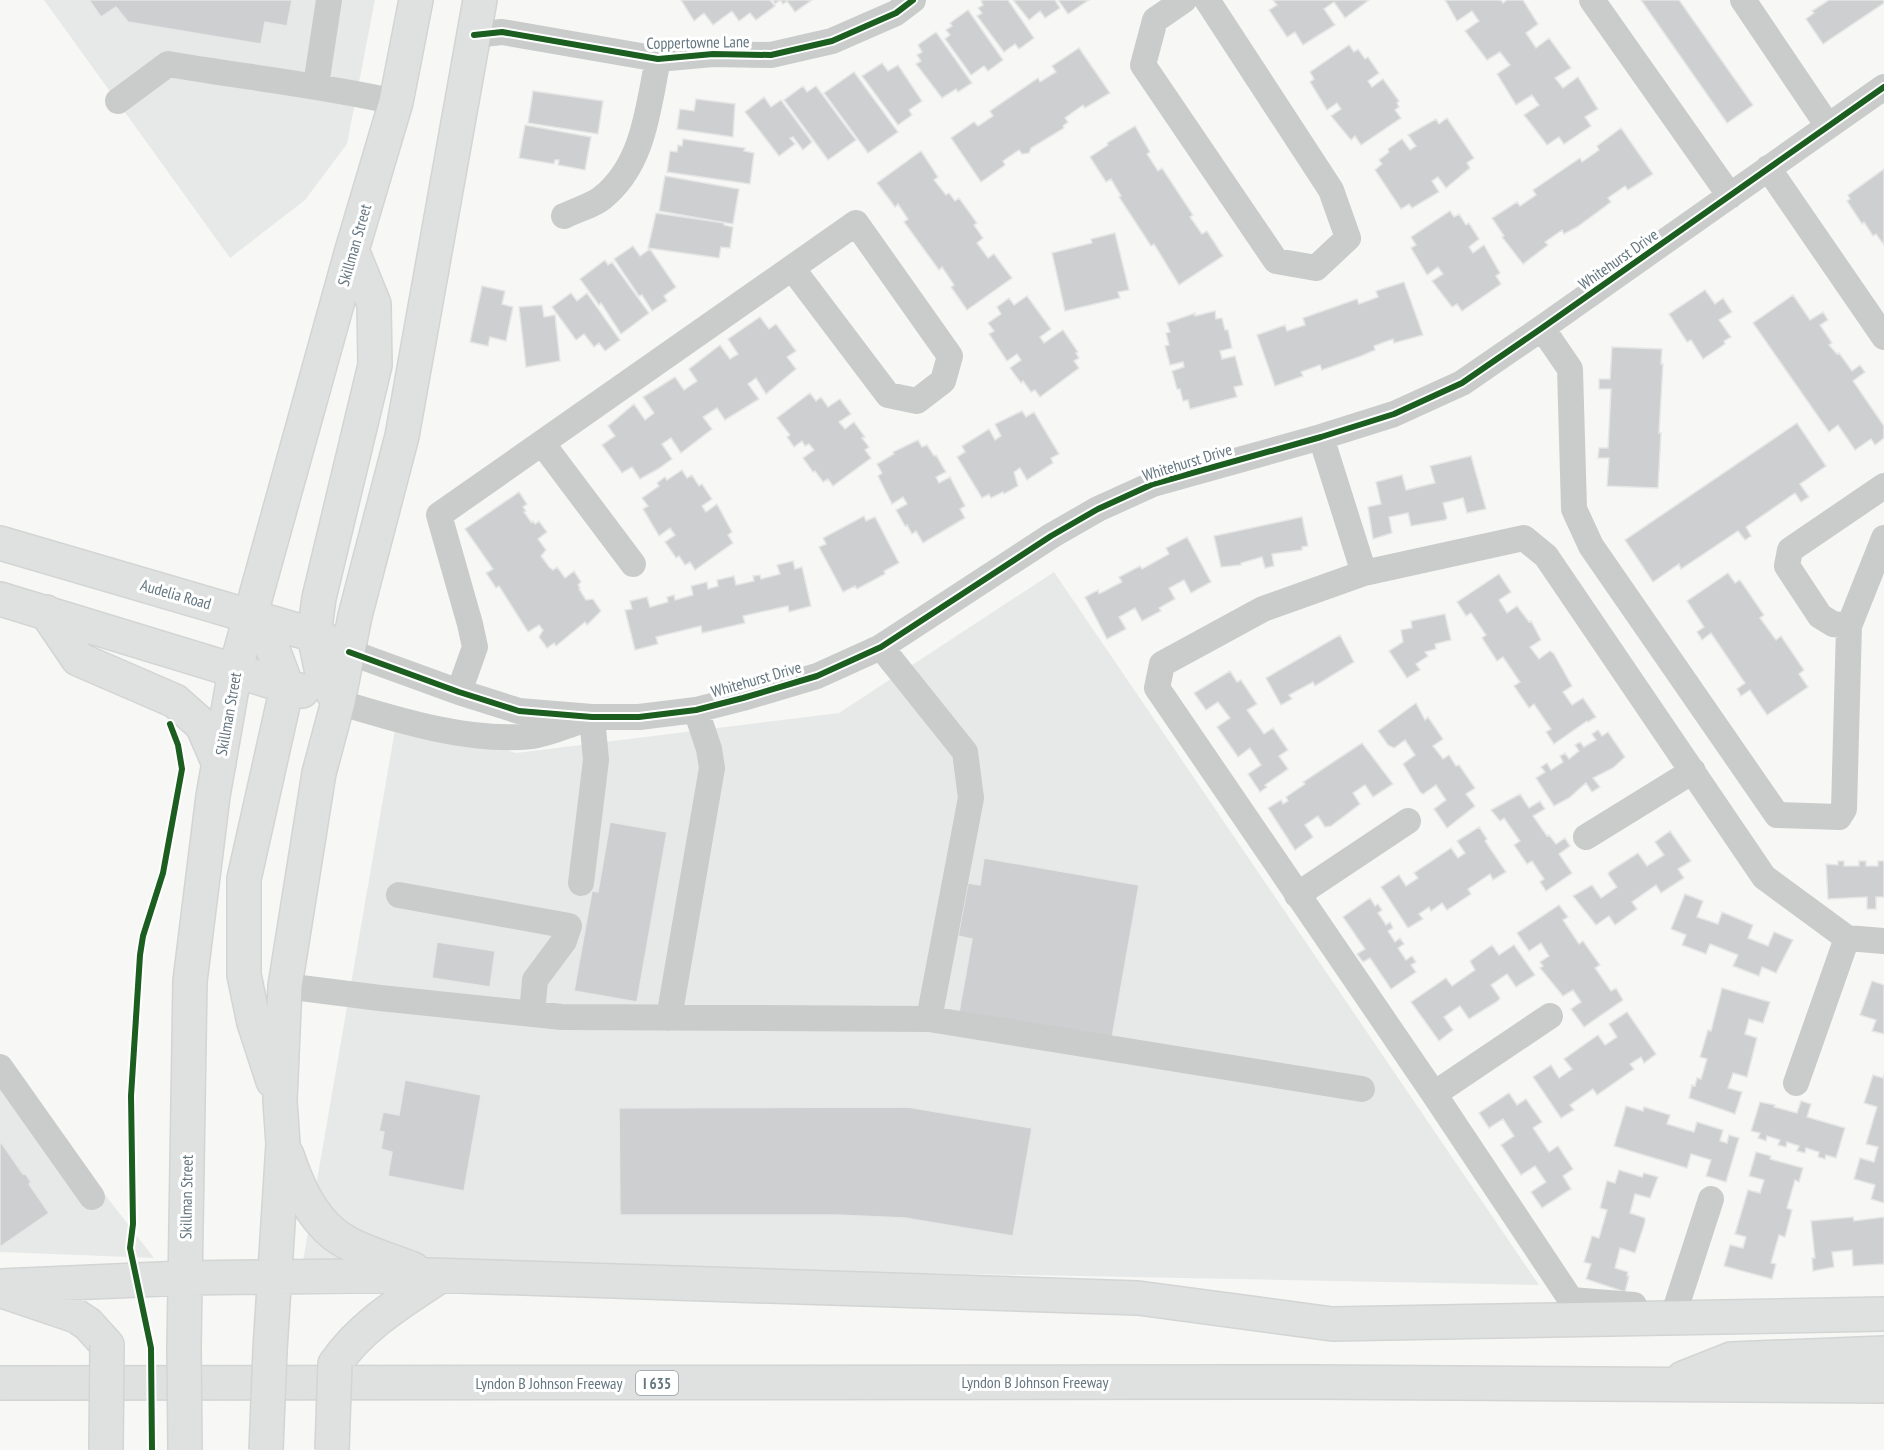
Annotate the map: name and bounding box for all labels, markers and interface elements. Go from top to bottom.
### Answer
street label: Coppertowne Lane [646,31,750,53]
street label: Skillman Street [333,201,375,288]
street label: Whitehurst Drive [1574,224,1662,294]
street label: Whitehurst Drive [1140,439,1234,485]
street label: Audelia Road [138,574,214,614]
street label: Whitehurst Drive [709,657,803,701]
street label: Skillman Street [211,670,245,757]
street label: Skillman Street [175,1154,197,1239]
road number: I 635 [636,1371,678,1395]
street label: Lyndon B Johnson Freeway [961,1372,1109,1392]
street label: Lyndon B Johnson Freeway [475,1373,623,1393]

